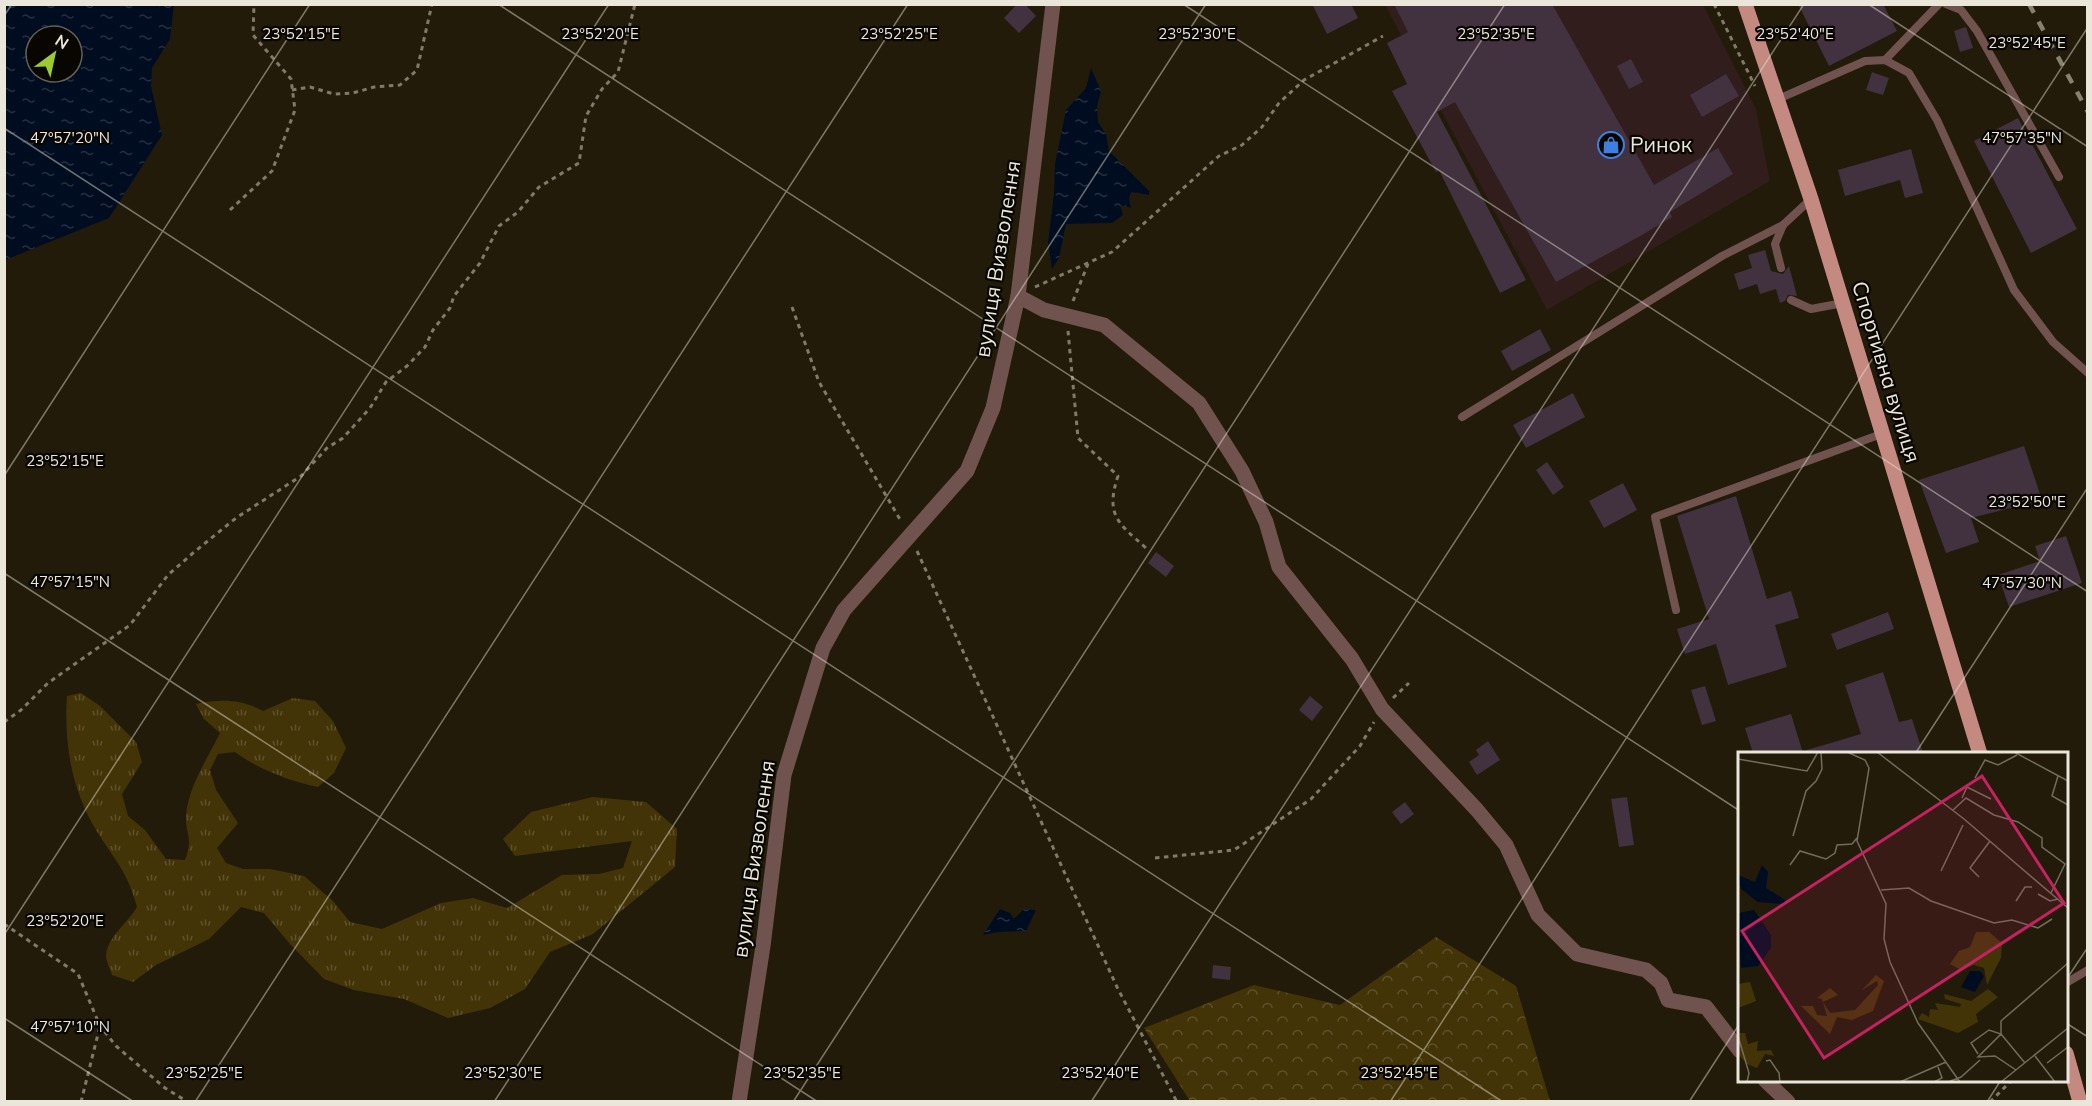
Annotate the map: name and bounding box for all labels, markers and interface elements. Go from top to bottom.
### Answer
north arrow [24,24,84,84]
text: 23°52'15"E [262,24,340,43]
text: 23°52'20"E [561,24,639,43]
text: 23°52'25"E [860,24,938,43]
text: 23°52'30"E [1158,24,1236,43]
text: 23°52'35"E [1457,24,1535,43]
text: 23°52'40"E [1756,24,1834,43]
text: N [52,30,73,53]
text: 23°52'45"E [1988,33,2066,52]
text: 47°57'20"N [30,128,110,147]
text: 47°57'35"N [1982,128,2062,147]
shop icon: Ринок [1596,130,1626,160]
place label: Ринок [1630,131,1693,157]
street label: вулиця Визволення [969,159,1025,359]
street label: Спортивна вулиця [1847,278,1927,465]
text: 23°52'15"E [26,451,104,470]
text: 23°52'50"E [1988,492,2066,511]
text: 47°57'15"N [30,572,110,591]
text: 47°57'30"N [1982,573,2062,592]
inset map [1738,752,2068,1082]
street label: вулиця Визволення [726,759,780,959]
text: 23°52'20"E [26,911,104,930]
text: 47°57'10"N [30,1017,110,1036]
text: 23°52'25"E [165,1063,243,1082]
text: 23°52'30"E [464,1063,542,1082]
text: 23°52'35"E [763,1063,841,1082]
text: 23°52'40"E [1061,1063,1139,1082]
text: 23°52'45"E [1360,1063,1438,1082]

